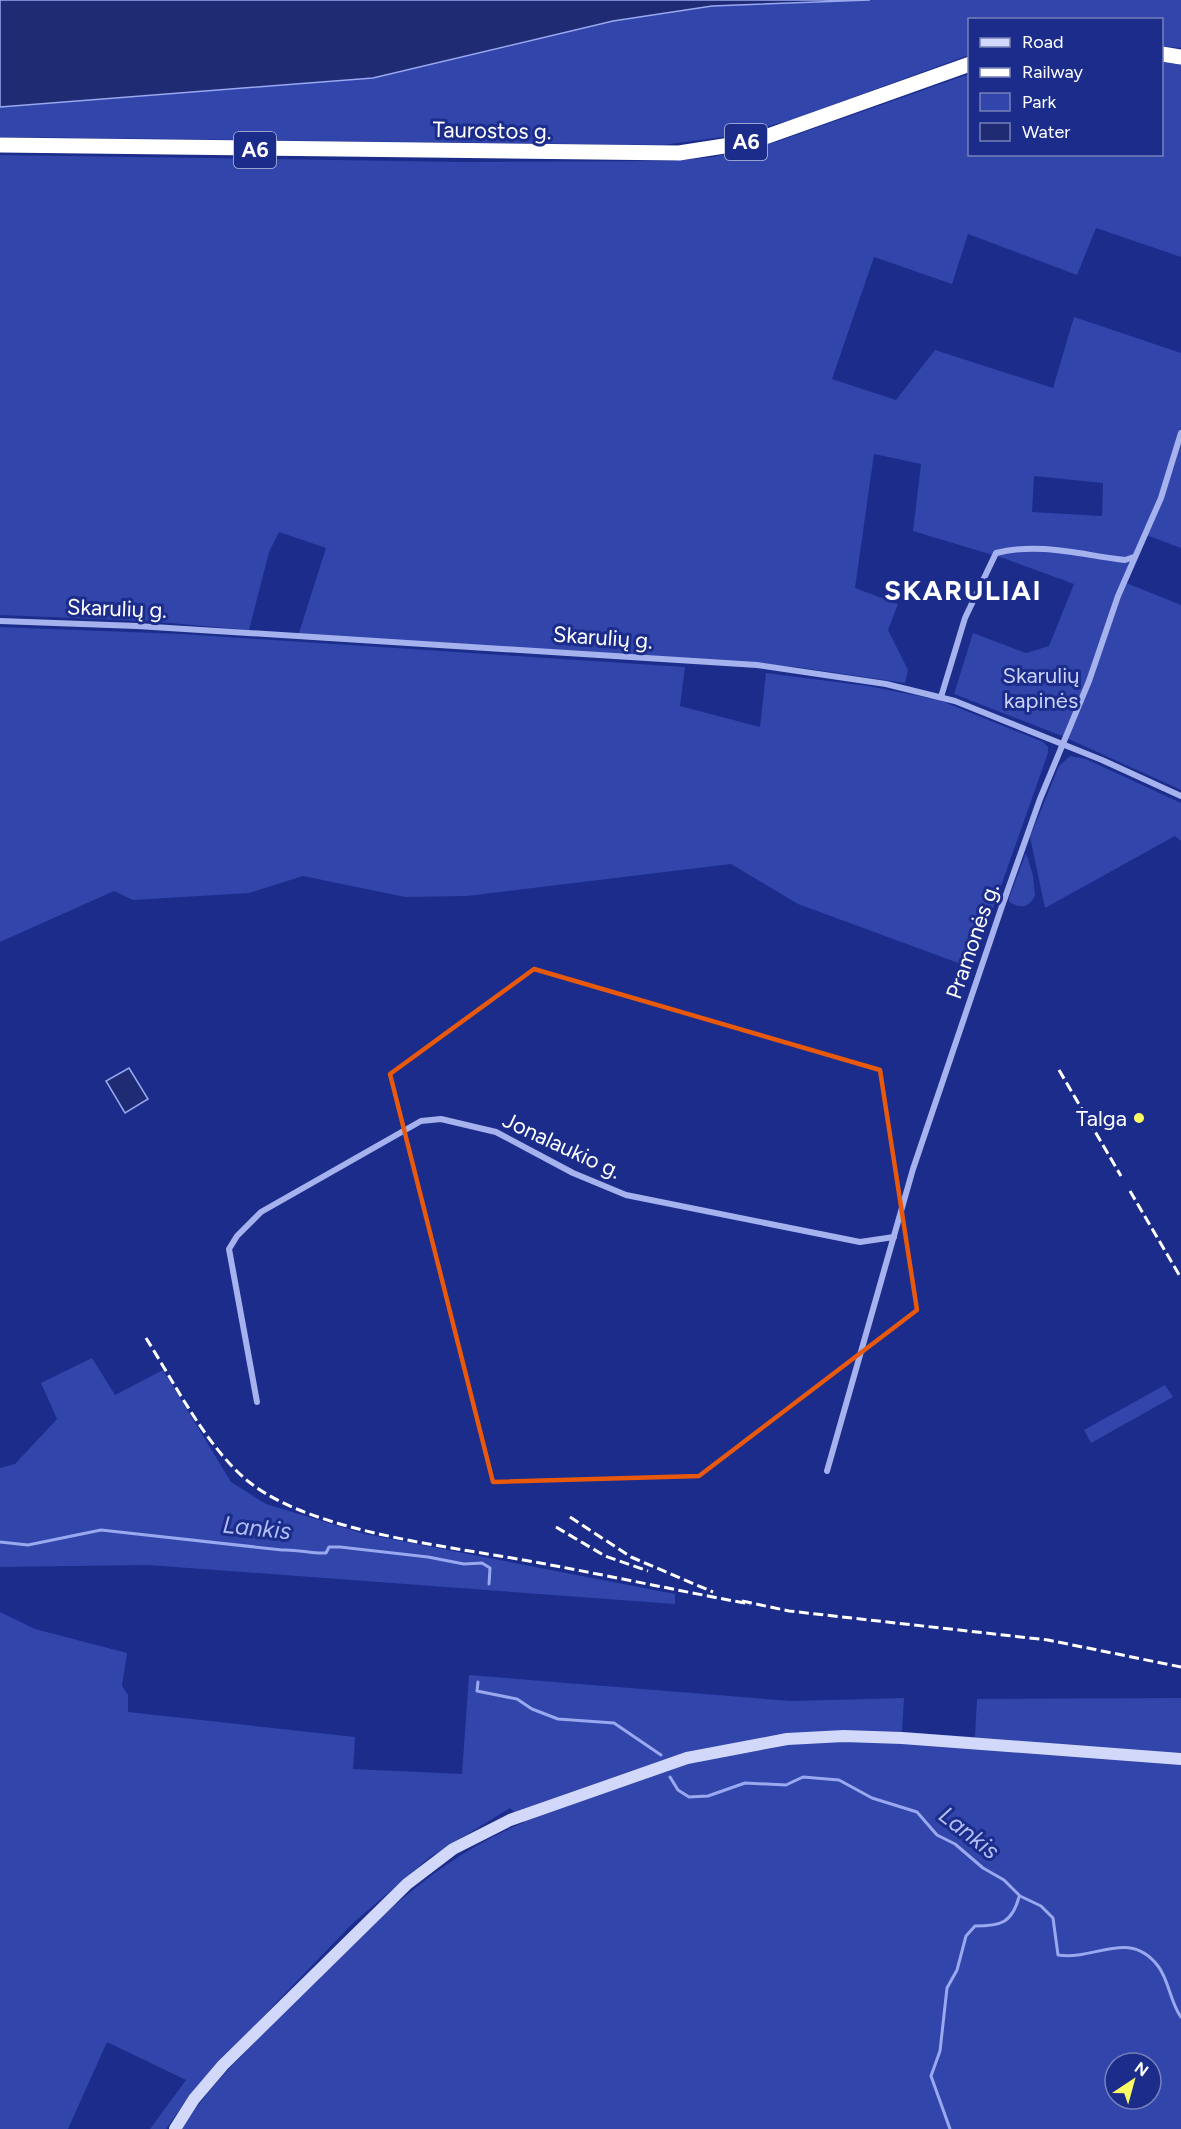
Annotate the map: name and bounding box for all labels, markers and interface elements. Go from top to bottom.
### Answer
legend [968,18,1163,156]
text: Road [1022,31,1063,53]
text: Railway [1022,61,1084,83]
text: Park [1022,91,1057,113]
street label: Taurostos g. [432,116,552,145]
text: Water [1022,121,1070,143]
road number: A6 [725,124,767,160]
road number: A6 [234,132,276,168]
district label: SKARULIAI [884,573,1042,607]
street label: Skarulių g. [67,593,167,624]
street label: Skarulių g. [552,621,654,654]
park label: Skarulių kapinės [1002,662,1080,714]
street label: Pramonės g. [940,880,1005,1002]
place label: Talga [1076,1105,1127,1132]
street label: Jonalaukio g. [498,1106,625,1185]
marker: Talga [1132,1111,1146,1125]
water label: Lankis [221,1510,293,1546]
water label: Lankis [933,1800,1005,1865]
north arrow [1103,2051,1163,2111]
text: N [1131,2058,1152,2081]

